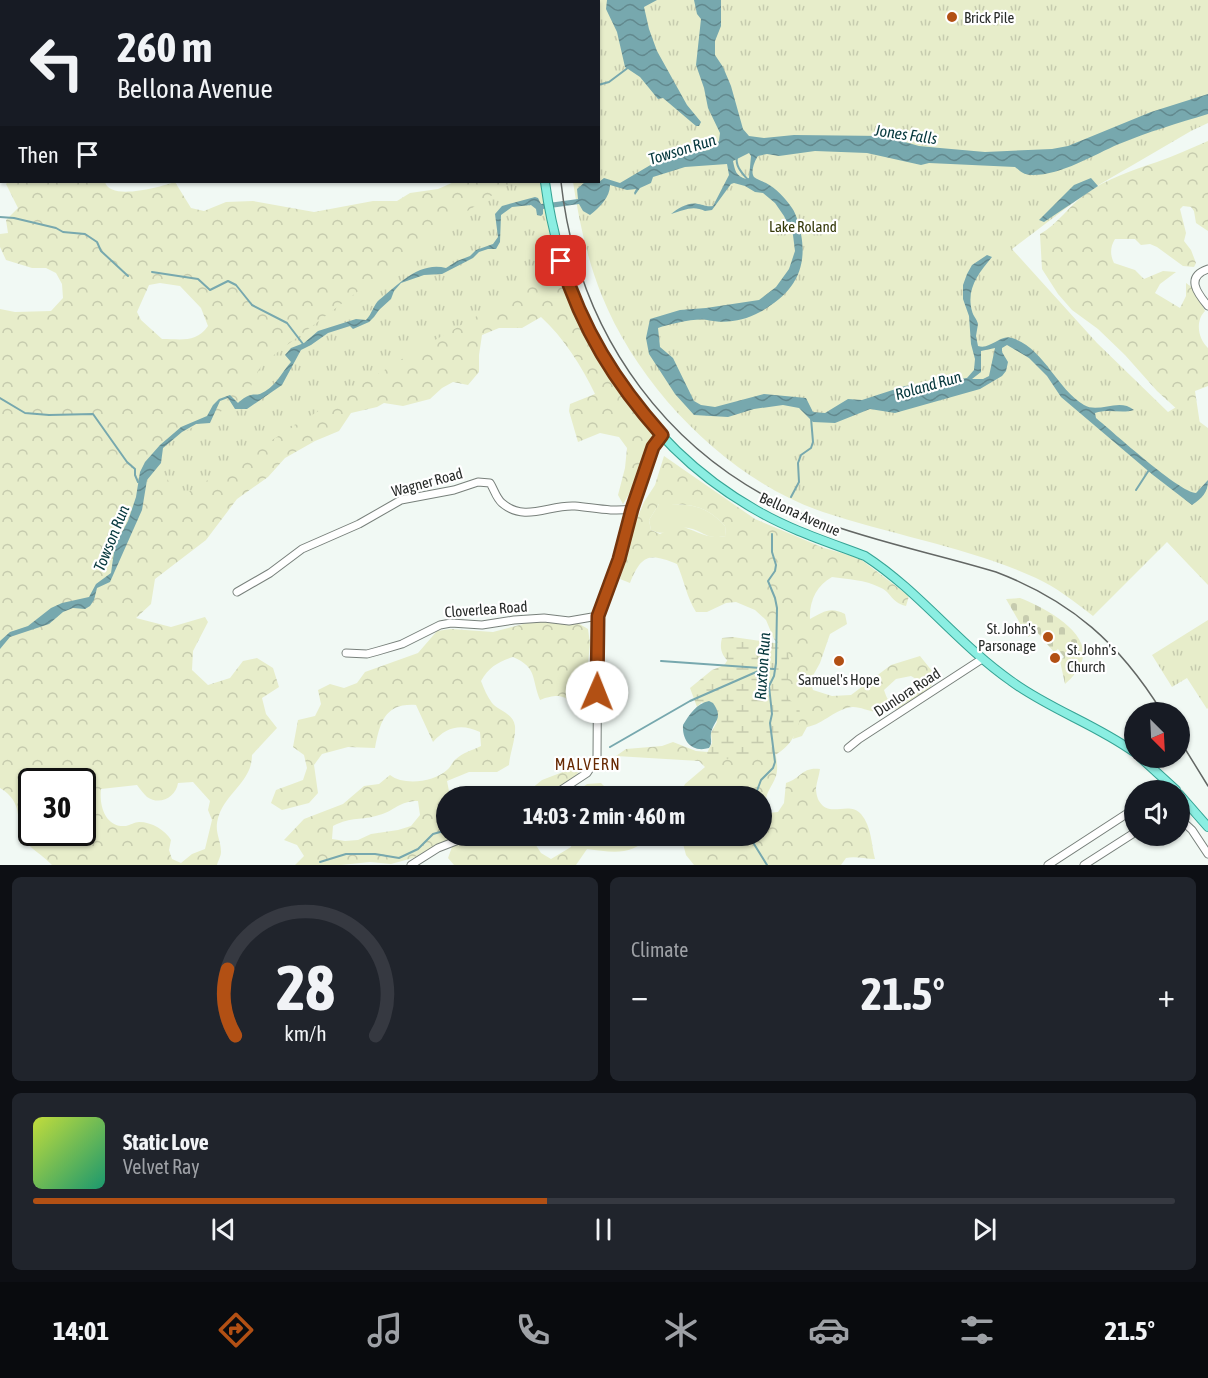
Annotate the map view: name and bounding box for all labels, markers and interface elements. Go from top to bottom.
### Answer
place label: Brick Pile [964,9,1015,26]
marker: Brick Pile [945,10,959,24]
text: 260 m [117,23,212,71]
icon: left [18,24,96,102]
text: Bellona Avenue [117,73,273,104]
water label: Jones Falls [872,121,939,147]
water label: Towson Run [646,130,718,168]
icon: arrive [71,138,104,171]
text: Then [18,142,59,168]
park label: Lake Roland [769,218,837,235]
pin [535,235,586,286]
icon: arrive [544,244,577,277]
water label: Roland Run [893,367,963,403]
street label: Wagner Road [390,464,464,500]
street label: Bellona Avenue [757,489,843,539]
water label: Towson Run [90,502,132,574]
street label: Cloverlea Road [444,598,528,620]
place label: St. John's Parsonage [978,620,1036,654]
marker: St. John's Parsonage [1041,630,1055,644]
water label: Ruxton Run [751,631,773,700]
place label: St. John's Church [1067,641,1116,675]
marker: St. John's Church [1048,651,1062,665]
marker: Samuel's Hope [832,654,846,668]
position arrow [565,660,629,724]
street label: Dunlora Road [871,664,943,720]
place label: Samuel's Hope [798,671,880,688]
north arrow [1124,702,1190,768]
map controls [1124,702,1190,846]
district label: MALVERN [555,755,621,773]
speed limit sign: 30 [18,768,96,846]
button: sound [1124,780,1190,846]
text: 14:03 · 2 min · 460 m [523,803,685,829]
text: Climate [631,938,688,961]
text: 28 [276,952,334,1023]
text: 21.5° [861,968,945,1020]
text: − [631,976,648,1014]
text: + [1158,976,1175,1014]
text: km/h [284,1021,326,1046]
text: Static Love [123,1129,209,1155]
text: Velvet Ray [123,1155,200,1178]
icon: previous [207,1213,240,1246]
icon: pause [587,1213,620,1246]
icon: next [968,1213,1001,1246]
icon: directions [215,1309,257,1351]
icon: music [364,1309,406,1351]
icon: phone [512,1309,554,1351]
icon: climate [660,1309,702,1351]
icon: car [808,1309,850,1351]
icon: filters [956,1309,998,1351]
text: 14:01 [53,1315,109,1346]
text: 21.5° [1105,1315,1155,1346]

